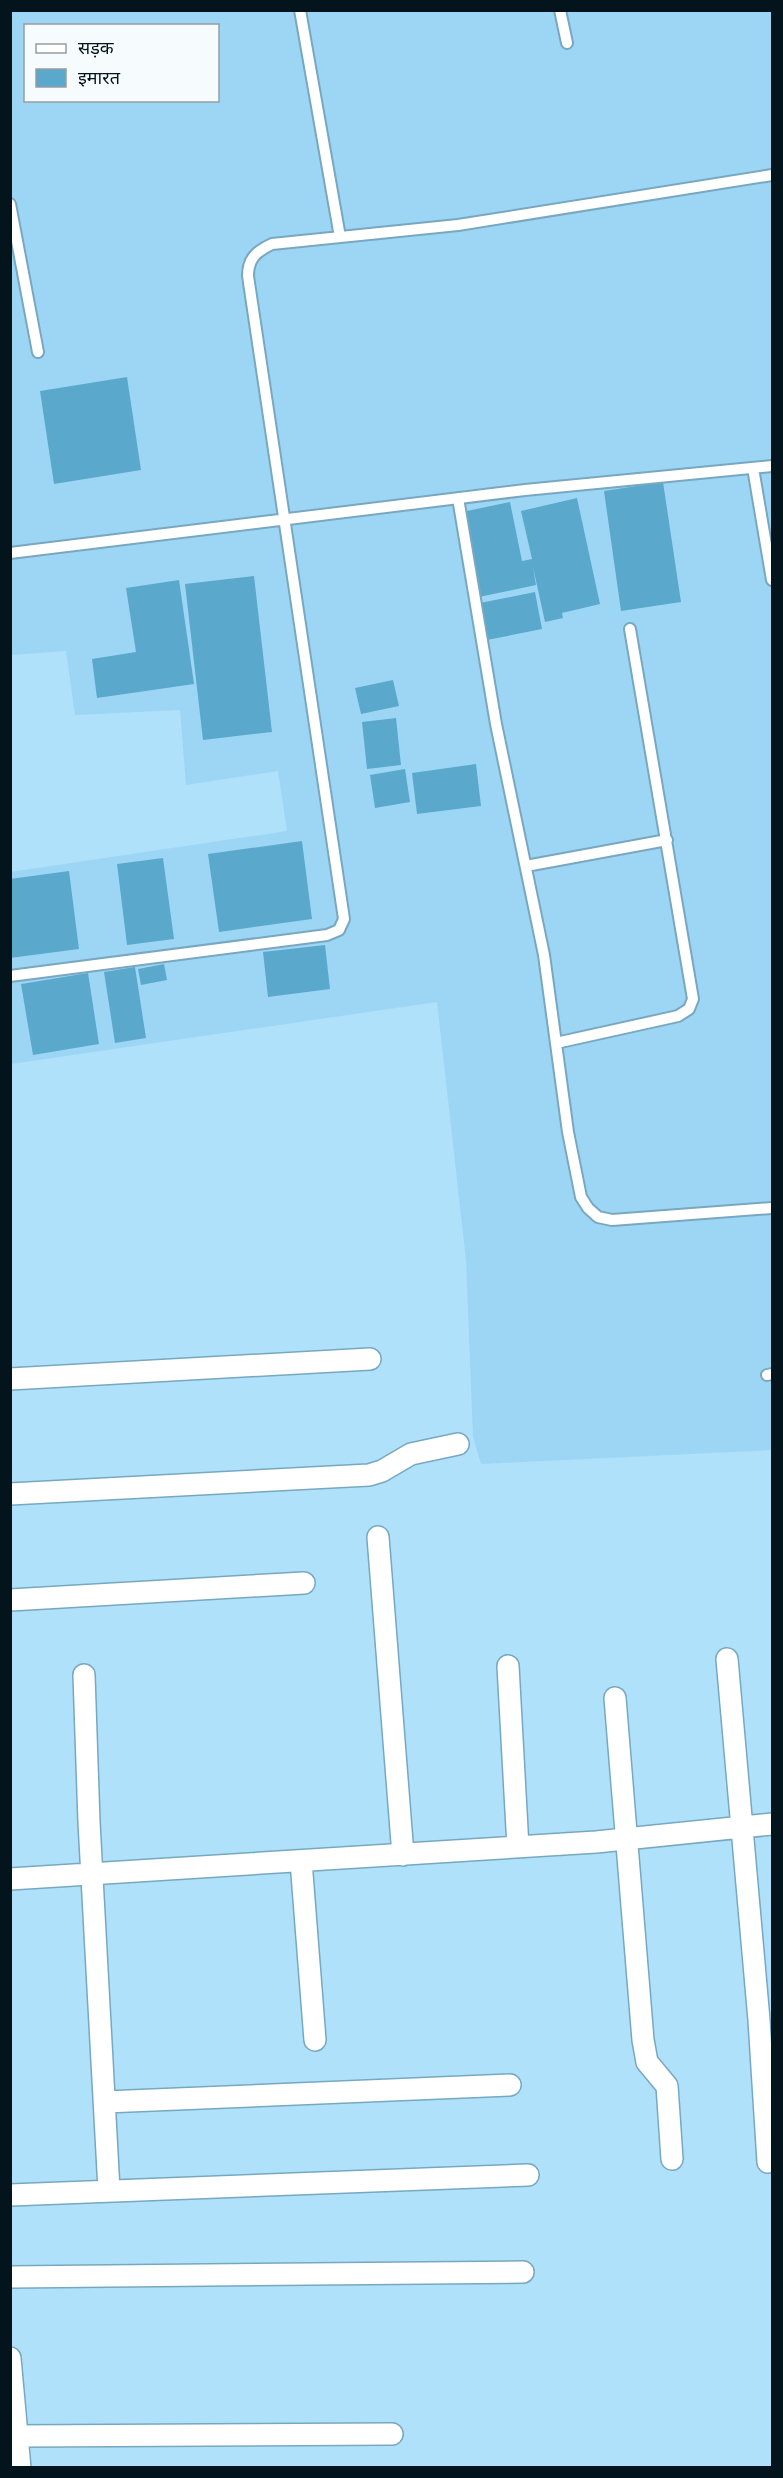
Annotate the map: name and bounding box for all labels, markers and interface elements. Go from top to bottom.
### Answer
legend [24,24,219,102]
text: सड़क [78,37,115,58]
text: इमारत [78,67,121,88]

